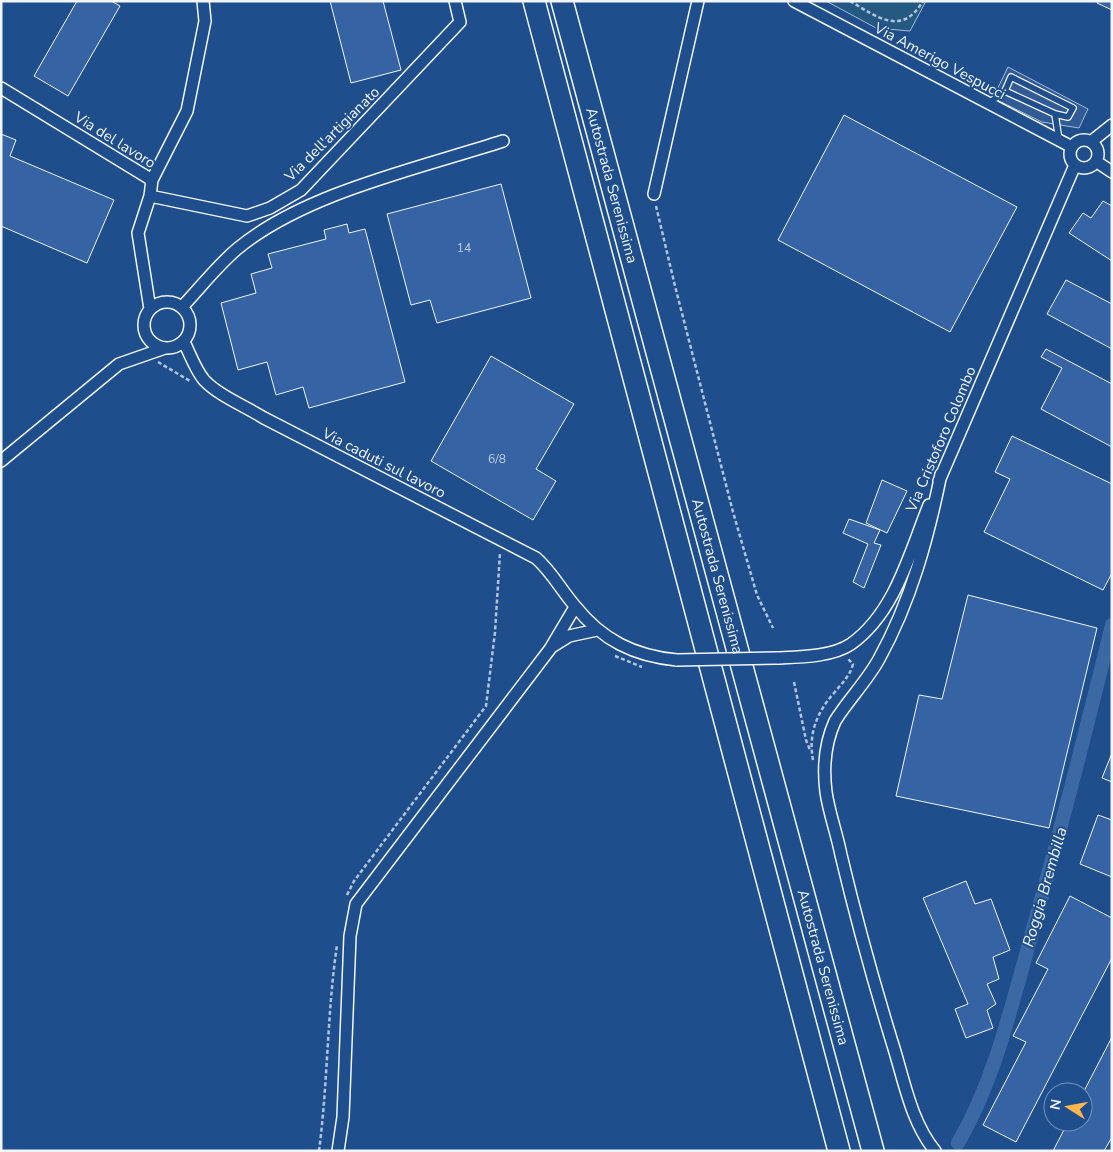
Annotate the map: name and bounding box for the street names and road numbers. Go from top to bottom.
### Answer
street label: Via Amerigo Vespucci [870,17,1009,104]
street label: Via dell'artigianato [279,82,384,187]
street label: Autostrada Serenissima [581,105,642,265]
street label: Via del lavoro [70,106,160,173]
street label: Via Cristoforo Colombo [901,363,981,516]
street label: Via caduti sul lavoro [318,423,449,503]
street label: Autostrada Serenissima [687,496,748,656]
street label: Autostrada Serenissima [793,887,854,1047]

